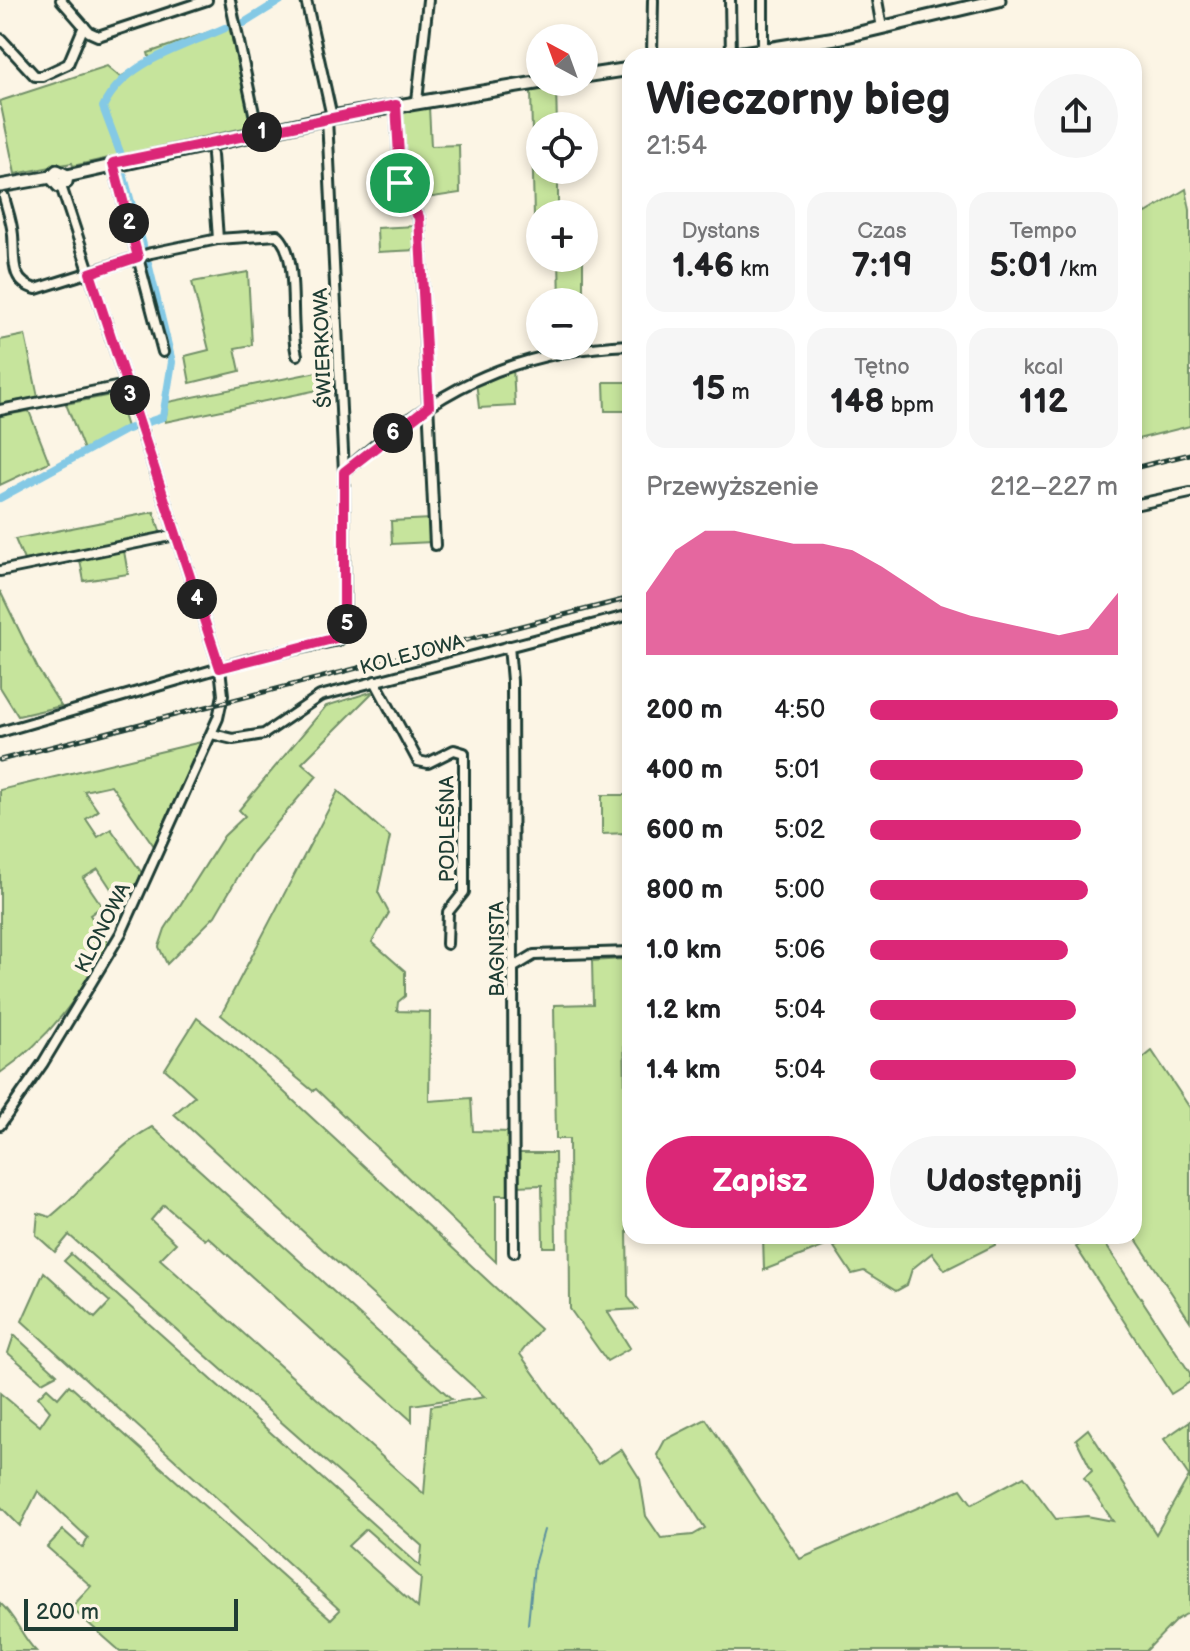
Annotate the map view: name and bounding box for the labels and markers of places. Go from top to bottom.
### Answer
pin: 1 [242,112,282,152]
pin [366,149,434,217]
pin: 2 [109,203,149,243]
pin: 3 [110,375,150,415]
pin: 6 [373,413,413,453]
pin: 4 [177,579,217,619]
pin: 5 [327,604,367,644]

